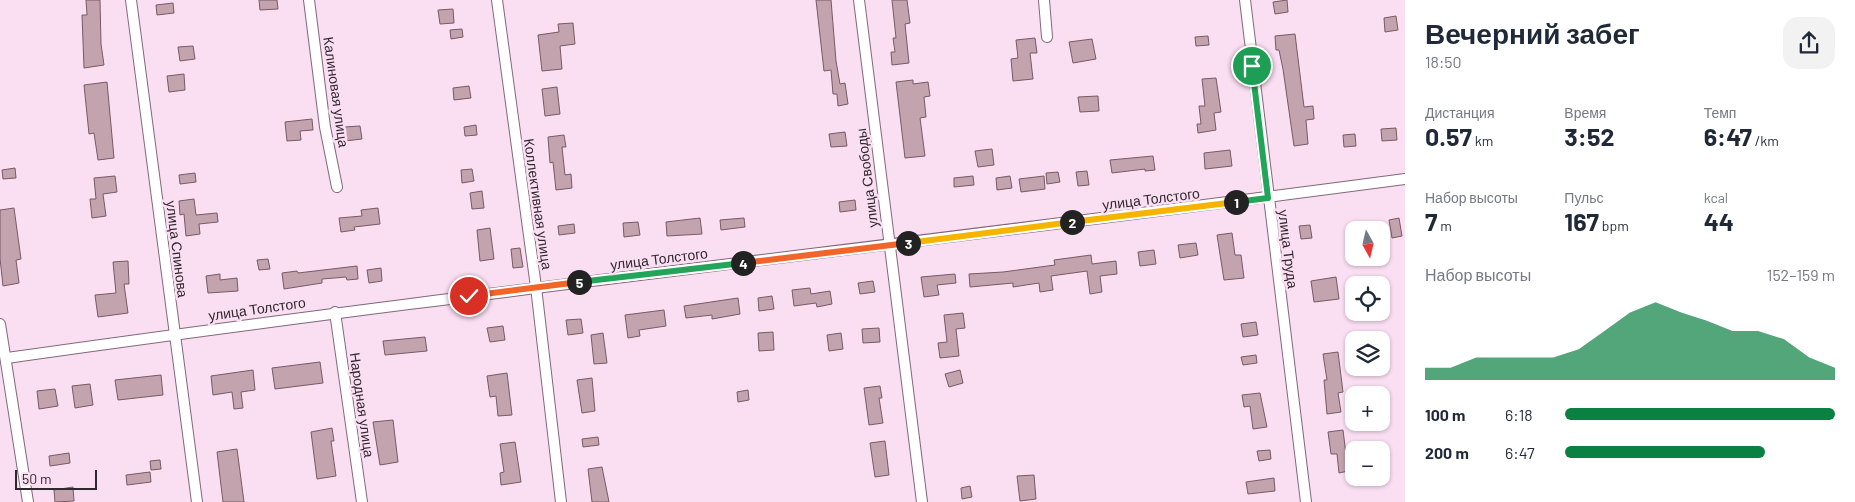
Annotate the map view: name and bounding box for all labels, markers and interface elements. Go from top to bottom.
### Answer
text: Вечерний забег [1425,16,1640,50]
button: share [1783,17,1835,69]
street label: Калиновая улица [320,36,353,148]
pin [1231,45,1273,87]
icon: arrive [1238,52,1266,80]
text: 18:50 [1425,52,1462,71]
text: Дистанция [1425,104,1495,121]
text: Время [1564,104,1606,121]
text: Темп [1704,104,1736,121]
text: 0.57 [1425,121,1472,151]
text: 3:52 [1564,121,1614,151]
text: 6:47 [1704,121,1752,151]
street label: улица Свободы [852,127,881,229]
text: km [1472,132,1493,149]
text: /km [1752,132,1779,149]
street label: Коллективная улица [521,137,556,271]
street label: улица Толстого [1101,184,1201,213]
text: Набор высоты [1425,189,1518,206]
text: Пульс [1564,189,1604,206]
text: kcal [1704,189,1728,206]
pin: 1 [1224,190,1248,214]
text: 1 [1234,194,1239,211]
street label: улица Спинова [163,200,192,299]
text: 7 [1425,206,1437,236]
text: 167 [1564,206,1599,236]
text: 44 [1704,206,1734,236]
street label: улица Труда [1275,209,1302,289]
pin: 2 [1060,210,1084,234]
text: 2 [1069,214,1076,231]
text: m [1437,217,1452,234]
text: bpm [1599,217,1629,234]
north arrow [1345,221,1390,266]
map controls [1345,221,1390,486]
pin: 3 [896,230,920,256]
text: 3 [905,235,912,252]
street label: улица Толстого [609,244,709,273]
pin: 4 [730,250,756,276]
text: 4 [739,255,748,272]
text: Набор высоты [1425,265,1531,284]
text: 152–159 m [1767,265,1835,284]
pin: 5 [566,270,592,294]
text: 5 [576,274,583,291]
pin [448,275,490,317]
button: locate [1345,276,1390,321]
icon: check [455,282,483,310]
street label: улица Толстого [207,293,307,324]
button: layers [1345,331,1390,376]
street label: Народная улица [347,351,378,459]
button: + [1345,386,1390,431]
text: 100 m [1425,405,1465,424]
text: 6:18 [1505,405,1533,424]
button: − [1345,441,1390,486]
text: 200 m [1425,443,1469,462]
text: 6:47 [1505,443,1535,462]
scale bar [15,467,98,490]
text: 50 m [22,470,51,487]

